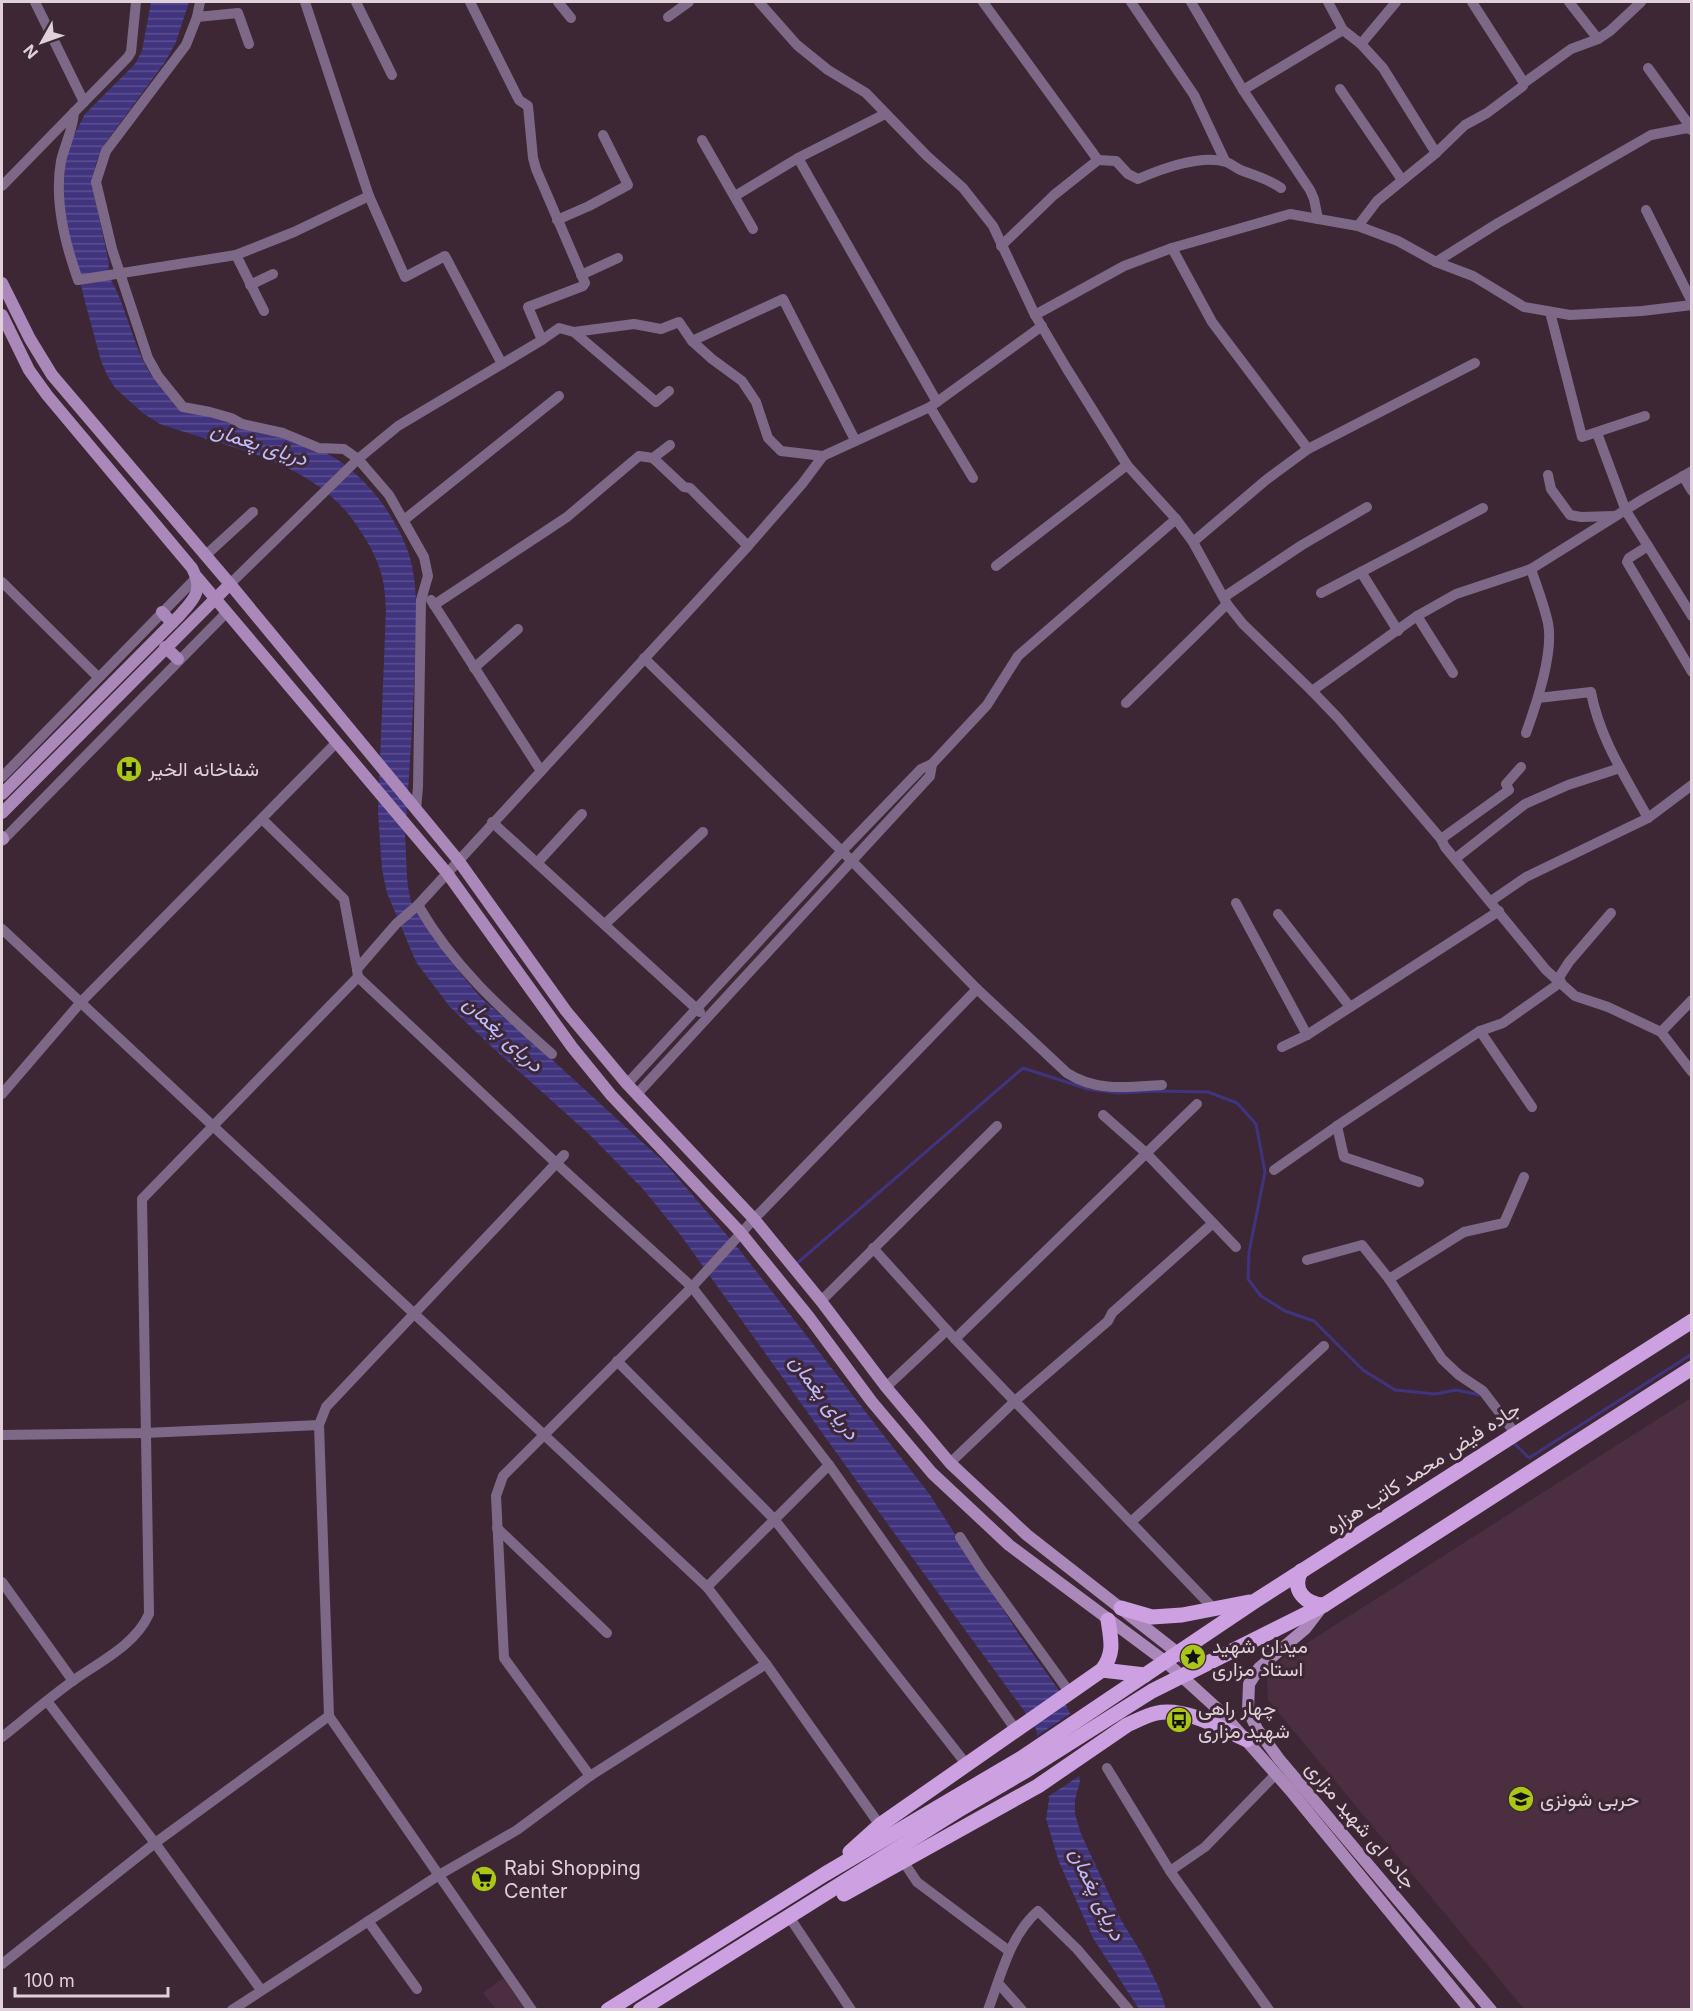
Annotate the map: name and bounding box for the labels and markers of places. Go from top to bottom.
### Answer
hospital icon: شفاخانه الخیر [114,754,144,784]
place label: شفاخانه الخیر [147,757,259,782]
place label: میدان شهید استاد مزاری [1212,1634,1308,1682]
place icon: میدان شهید استاد مزاری [1178,1642,1208,1672]
place label: چهار راهی شهید مزاری [1198,1696,1290,1744]
bus stop icon: چهار راهی شهید مزاری [1164,1705,1194,1735]
school or university icon: حربی شونزی [1506,1784,1536,1814]
place label: حربی شونزی [1540,1787,1639,1812]
place label: Rabi Shopping Center [504,1856,641,1903]
supermarket icon: Rabi Shopping Center [469,1864,499,1894]

